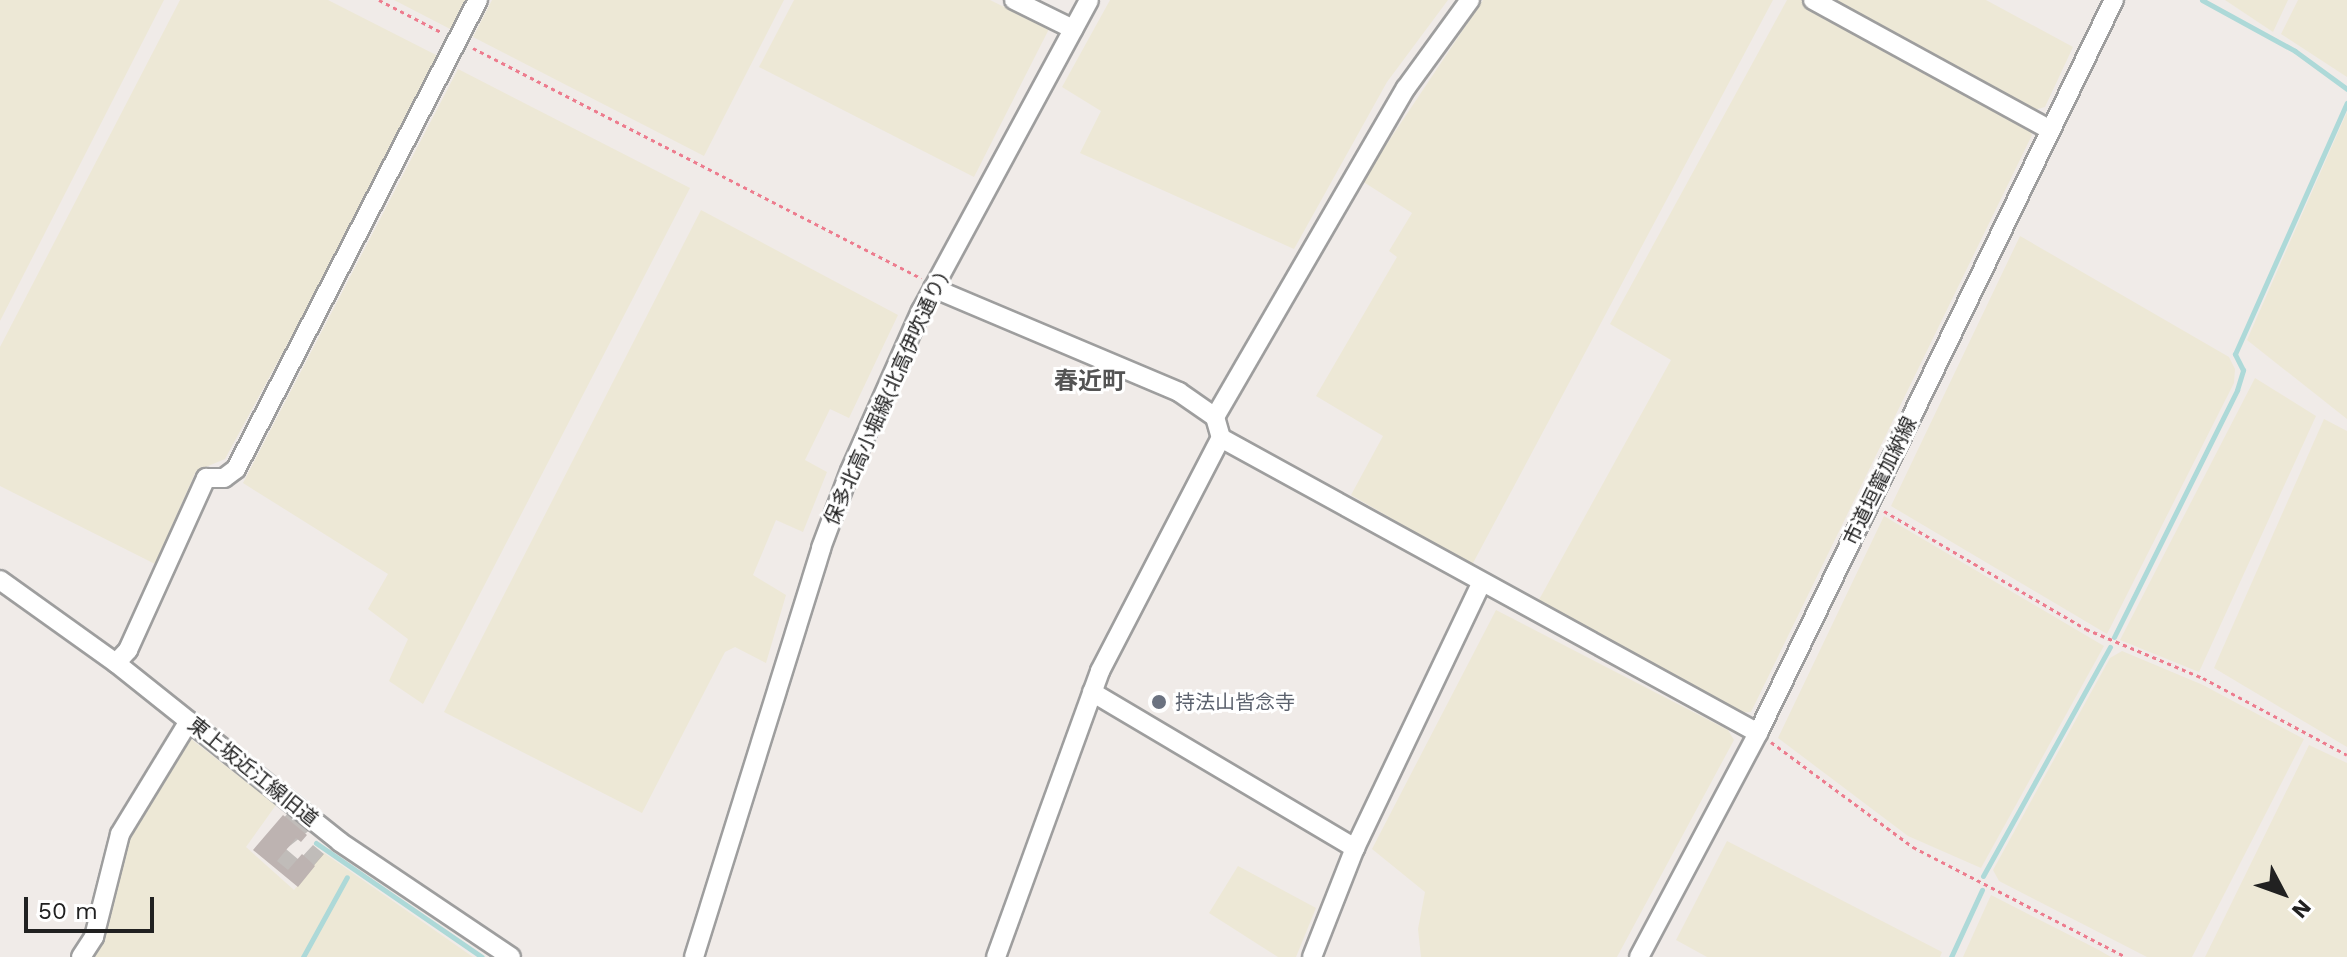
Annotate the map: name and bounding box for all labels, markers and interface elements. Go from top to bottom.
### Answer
street label: 保多北高小堀線(北高伊吹通り) [819,269,953,529]
district label: 春近町 [1054,368,1126,396]
street label: 市道垣籠加納線 [1839,413,1921,549]
place label: 持法山皆念寺 [1175,690,1295,714]
marker: 持法山皆念寺 [1150,693,1168,711]
street label: 東上坂近江線旧道 [183,712,323,832]
north arrow [2243,853,2323,933]
scale bar [28,881,158,931]
text: N [2287,895,2316,923]
text: 50 m [38,897,98,925]

